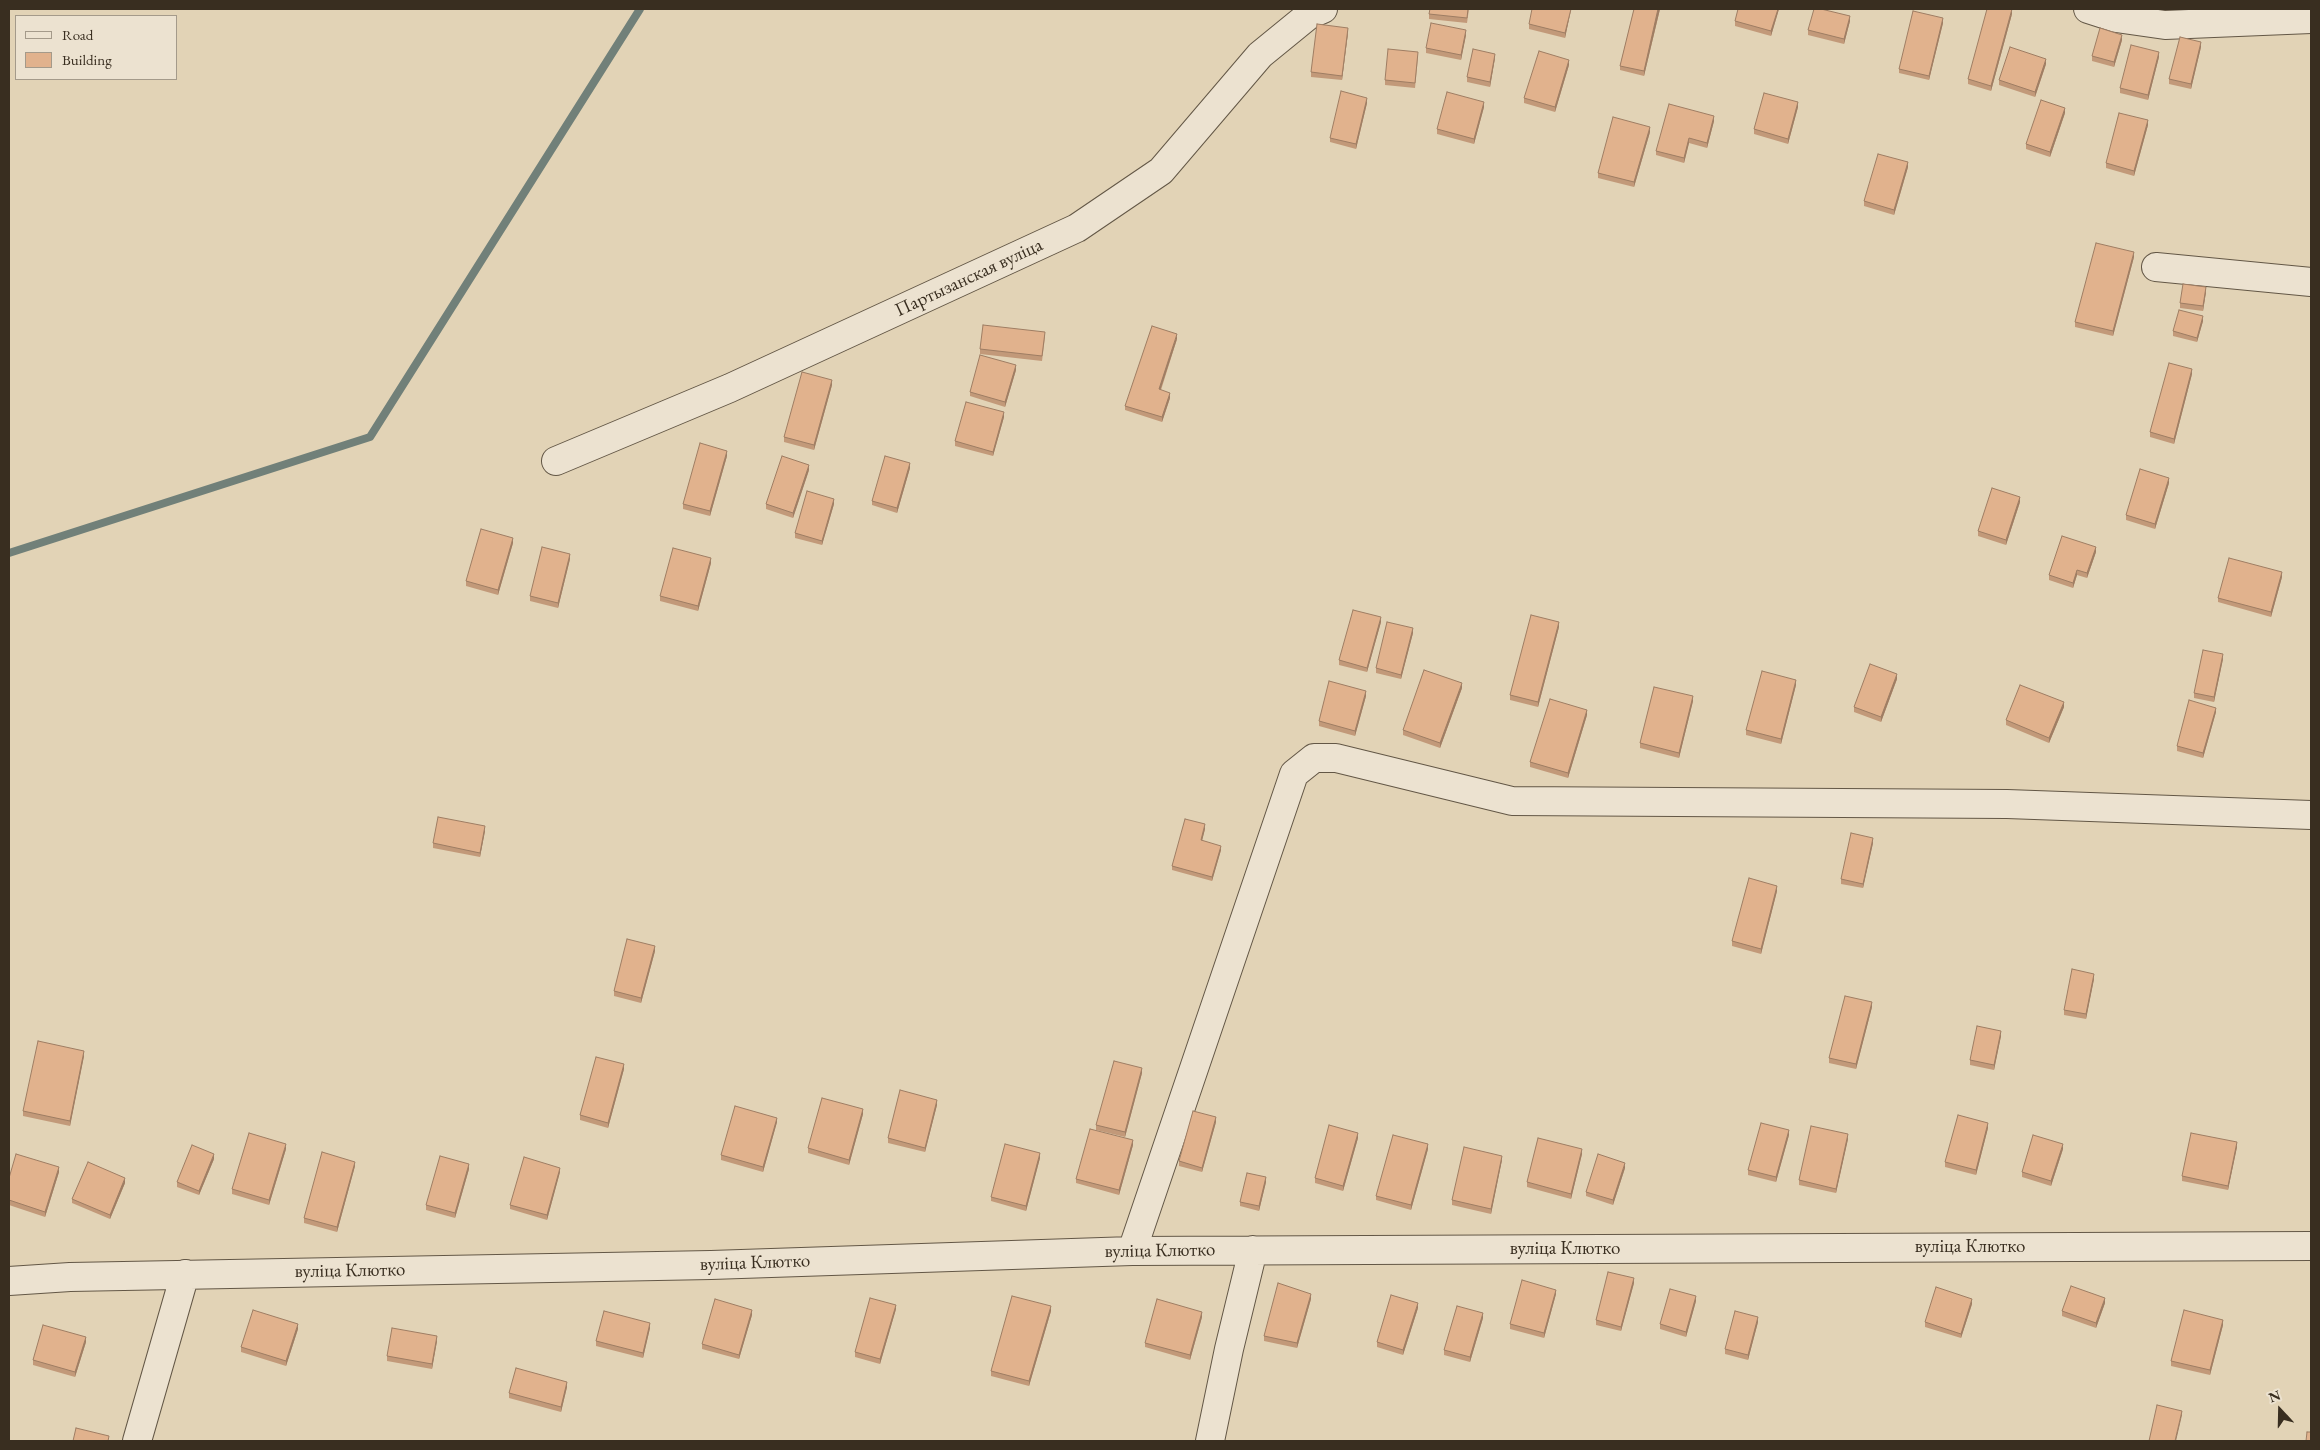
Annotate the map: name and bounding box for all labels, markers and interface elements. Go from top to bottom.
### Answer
legend [15,15,178,80]
text: Road [62,25,93,44]
text: Building [62,50,112,69]
street label: Партызанская вуліца [892,234,1046,322]
street label: вуліца Клютко [1915,1236,2025,1258]
street label: вуліца Клютко [1510,1238,1620,1260]
street label: вуліца Клютко [1104,1239,1216,1263]
street label: вуліца Клютко [699,1250,811,1276]
street label: вуліца Клютко [294,1259,406,1283]
north arrow [2255,1385,2305,1435]
text: N [2266,1386,2283,1406]

